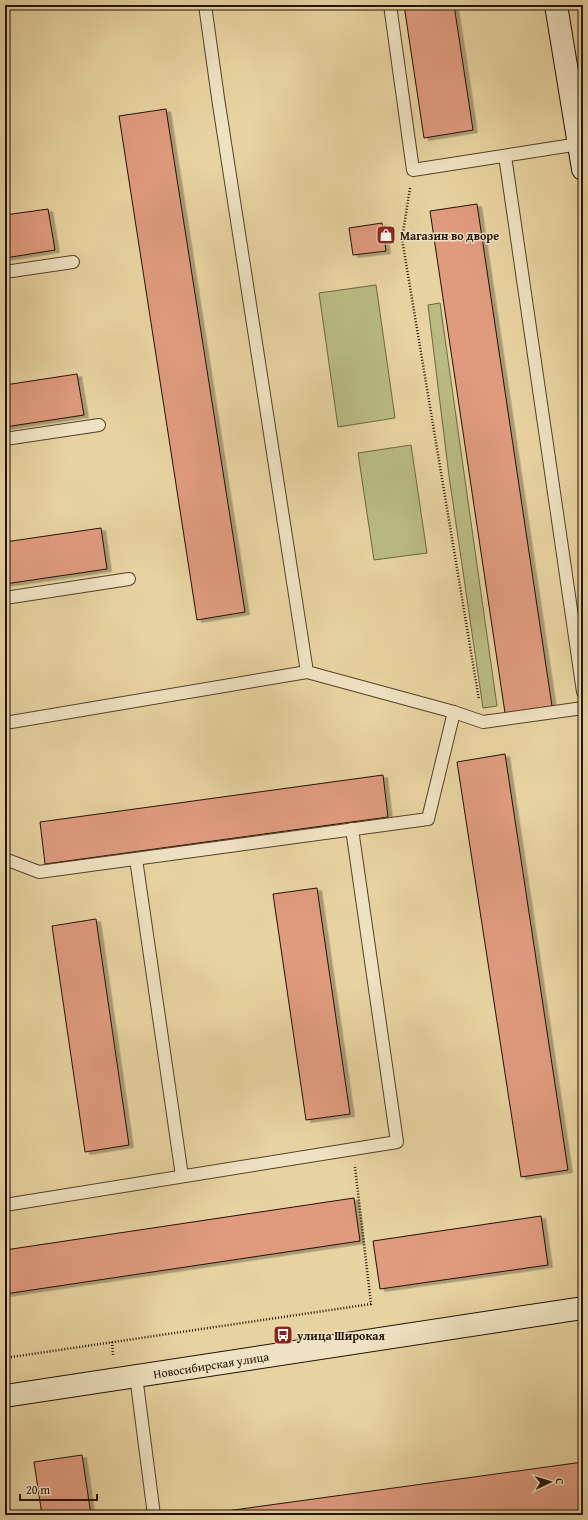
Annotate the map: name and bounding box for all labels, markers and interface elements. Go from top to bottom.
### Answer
shop icon: Магазин во дворе [375,224,397,246]
place label: Магазин во дворе [400,227,499,244]
bus stop icon: улица Широкая [272,1324,294,1346]
place label: улица Широкая [296,1327,386,1344]
street label: Новосибирская улица [152,1347,270,1383]
north arrow [530,1462,570,1502]
scale bar [20,1476,97,1502]
text: С [552,1478,568,1485]
text: 20 m [26,1481,50,1498]

